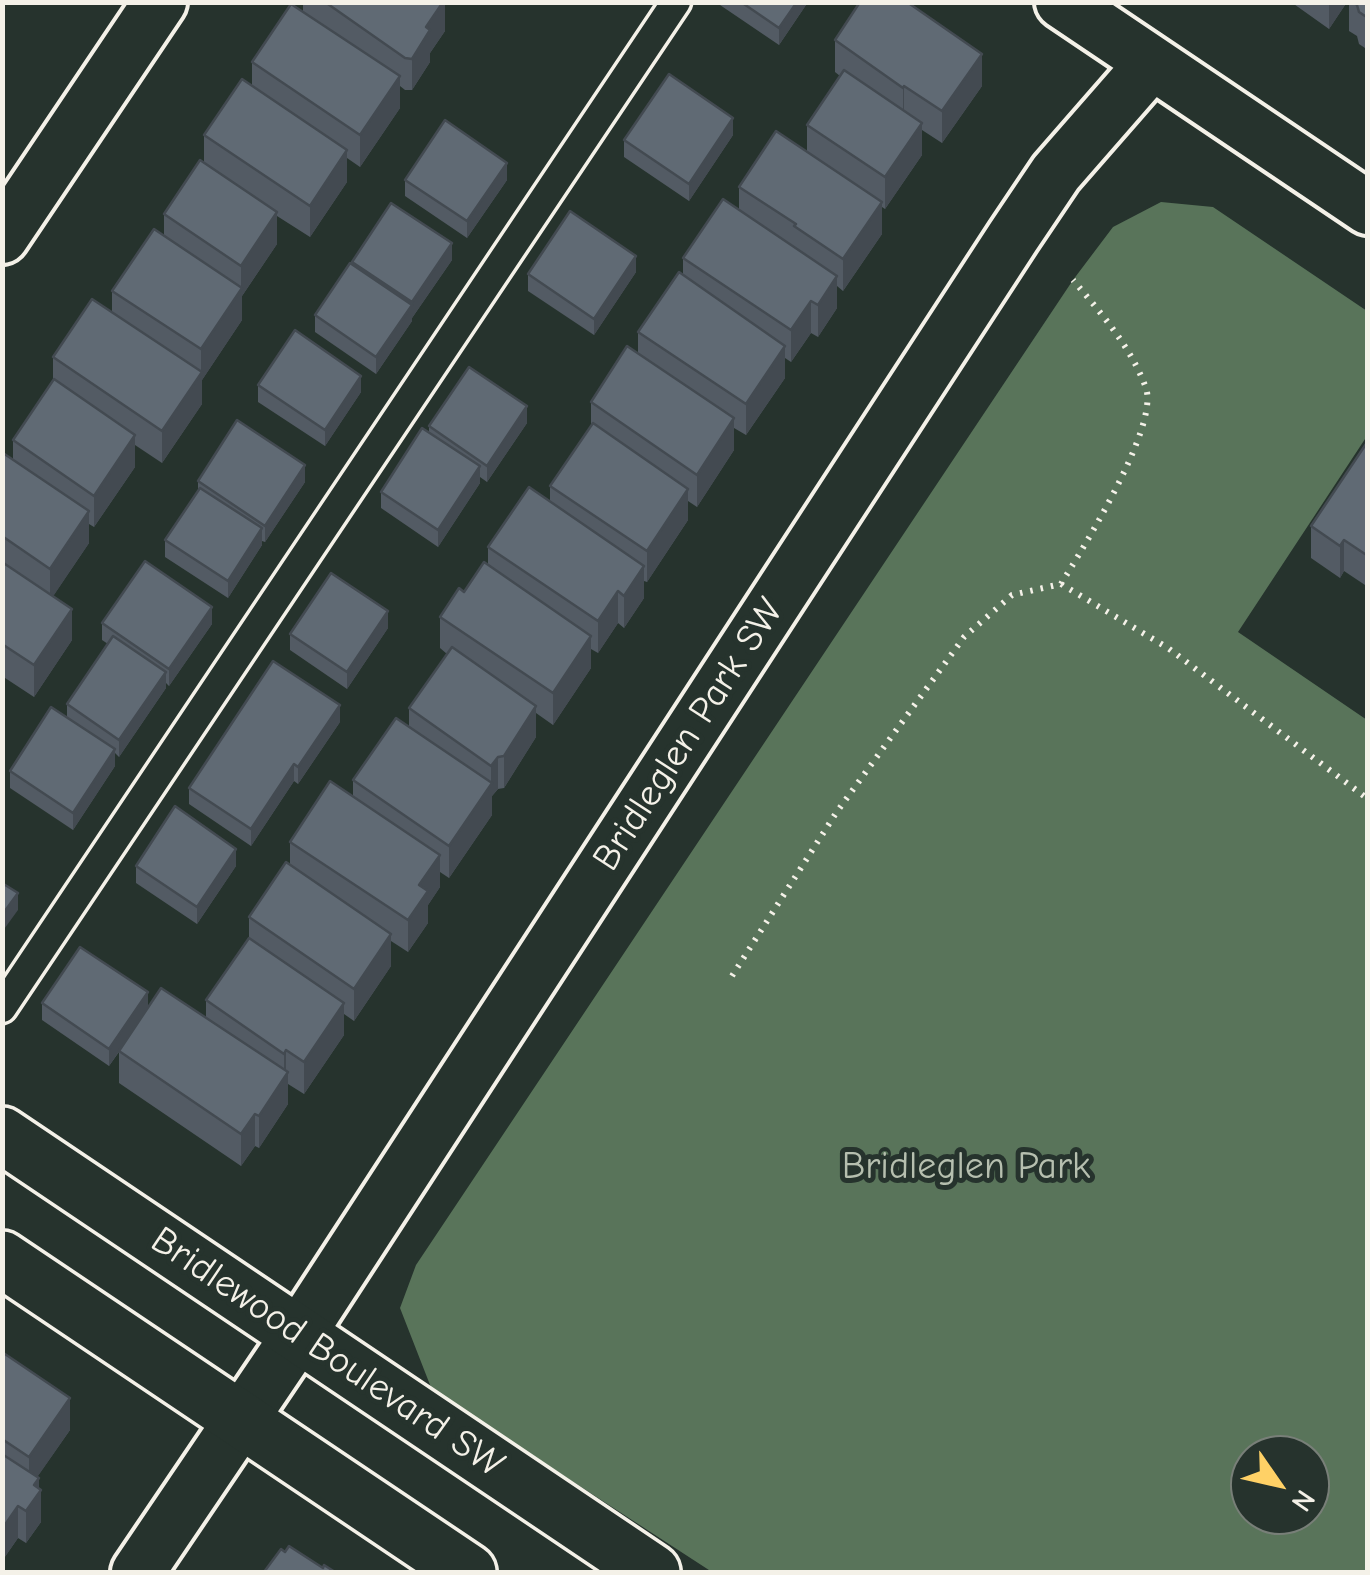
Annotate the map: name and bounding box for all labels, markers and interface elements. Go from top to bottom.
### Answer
street label: Bridleglen Park SW [584,590,794,880]
park label: Bridleglen Park [842,1144,1090,1190]
street label: Bridlewood Boulevard SW [142,1218,512,1488]
north arrow [1230,1435,1330,1535]
text: N [1285,1484,1322,1517]

